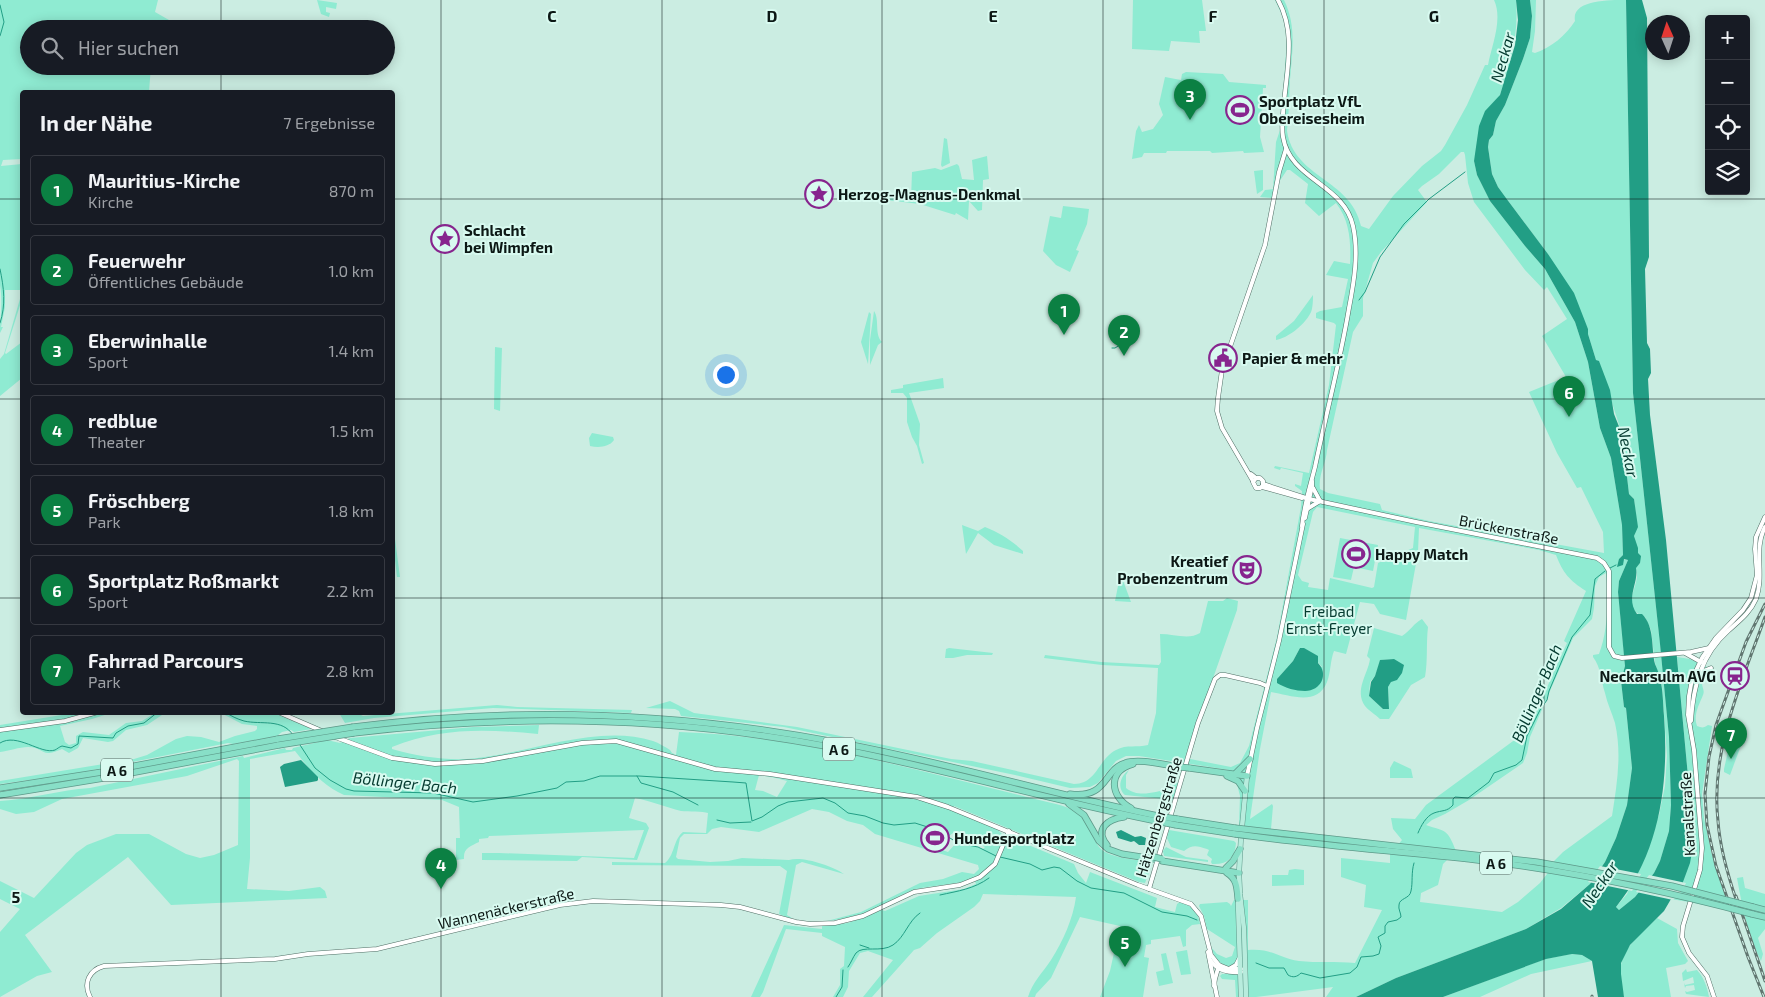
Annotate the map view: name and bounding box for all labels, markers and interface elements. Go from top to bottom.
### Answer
text: C [547,6,557,25]
text: D [767,6,778,25]
text: E [988,6,998,25]
text: F [1209,6,1218,25]
text: G [1429,6,1439,25]
north arrow [1645,15,1690,60]
map controls [1705,15,1750,195]
button: + [1705,15,1750,60]
search box [20,20,395,75]
water label: Neckar [1486,29,1518,84]
icon: search [38,34,66,62]
text: Hier suchen [78,36,179,59]
button: − [1705,60,1750,105]
pin: 3 [1174,79,1206,120]
place label: Sportplatz VfL Obereisesheim [1259,92,1365,127]
sports icon: Sportplatz VfL Obereisesheim [1225,95,1255,125]
button: locate [1705,105,1750,150]
text: In der Nähe [40,110,152,135]
text: 7 Ergebnisse [283,113,375,132]
button: layers [1705,150,1750,195]
text: Mauritius-Kirche [88,169,240,192]
place icon: Herzog-Magnus-Denkmal [804,179,834,209]
text: 1 [54,181,60,200]
text: 870 m [329,181,374,200]
place label: Herzog-Magnus-Denkmal [838,185,1021,203]
text: Kirche [88,192,133,211]
place label: Schlacht bei Wimpfen [464,221,553,256]
place icon: Schlacht bei Wimpfen [430,224,460,254]
text: Feuerwehr [88,249,185,272]
text: 2 [52,261,62,280]
text: 1.0 km [329,261,374,280]
text: Öffentliches Gebäude [88,272,243,291]
pin: 1 [1048,294,1080,335]
pin: 2 [1108,315,1140,356]
text: Eberwinhalle [88,329,207,352]
text: 3 [52,341,62,360]
text: 1.4 km [329,341,374,360]
public building icon: Papier & mehr [1208,343,1238,373]
place label: Papier & mehr [1242,349,1343,367]
text: Sport [88,352,128,371]
your location [713,362,739,388]
pin: 6 [1553,376,1585,417]
text: redblue [88,409,158,432]
text: 4 [52,421,62,440]
text: 1.5 km [330,421,374,440]
water label: Neckar [1615,425,1643,480]
text: Theater [88,432,145,451]
text: Fröschberg [88,489,190,512]
text: 5 [53,501,61,520]
text: 1.8 km [329,501,374,520]
street label: Brückenstraße [1458,511,1560,547]
text: Park [88,512,121,531]
sports icon: Happy Match [1341,539,1371,569]
place label: Happy Match [1375,545,1468,564]
place label: Kreatief Probenzentrum [1117,552,1229,587]
theatre icon: Kreatief Probenzentrum [1232,555,1262,585]
text: Sportplatz Roßmarkt [88,569,279,592]
text: 6 [52,581,62,600]
text: 2.2 km [327,581,374,600]
text: Sport [88,592,128,611]
park label: Freibad Ernst-Freyer [1286,602,1372,637]
water label: Böllinger Bach [1507,641,1565,745]
text: Fahrrad Parcours [88,649,244,672]
text: 7 [53,661,61,680]
text: 2.8 km [326,661,374,680]
station icon: Neckarsulm AVG [1720,661,1750,691]
place label: Neckarsulm AVG [1599,667,1716,685]
text: Park [88,672,121,691]
pin: 7 [1715,718,1747,759]
road number: A 6 [823,738,855,761]
street label: Hätzenbergstraße [1131,755,1185,879]
road number: A 6 [101,758,133,782]
water label: Böllinger Bach [352,767,458,797]
street label: Kanalstraße [1676,771,1698,857]
sports icon: Hundesportplatz [920,823,950,853]
place label: Hundesportplatz [954,829,1075,847]
pin: 4 [425,848,457,889]
road number: A 6 [1480,851,1512,874]
water label: Neckar [1577,857,1622,911]
street label: Wannenäckerstraße [436,884,576,932]
text: 5 [12,887,21,906]
pin: 5 [1109,926,1141,967]

